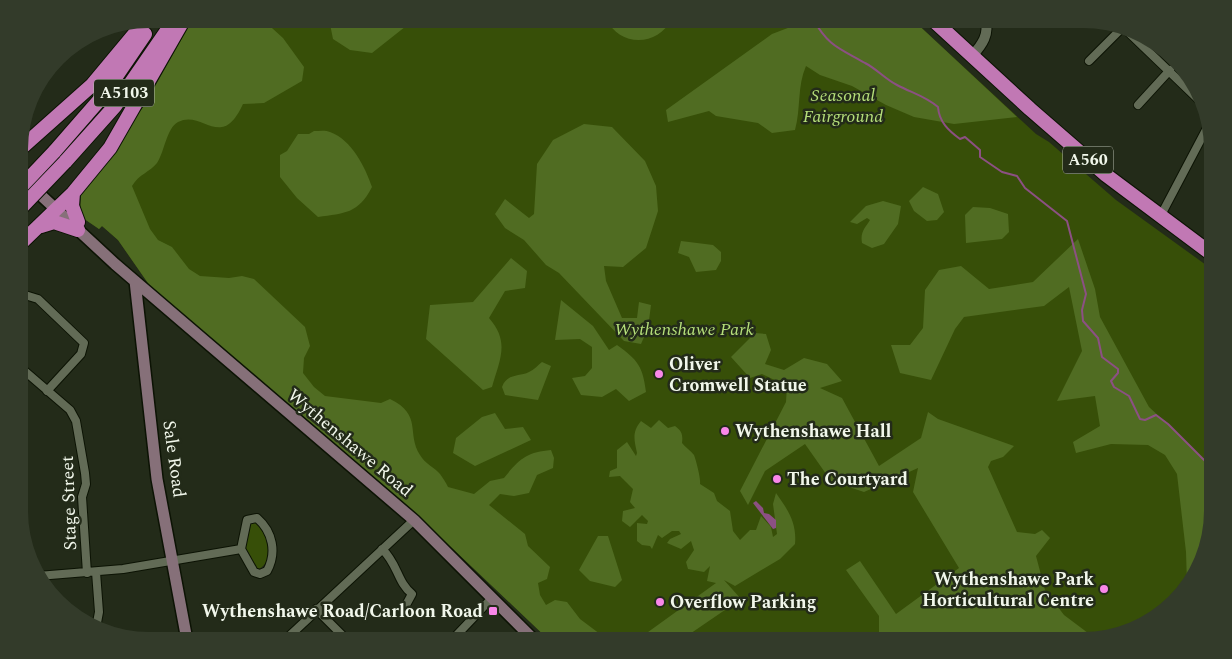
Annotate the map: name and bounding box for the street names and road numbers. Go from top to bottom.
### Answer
road number: A5103 [94,80,154,106]
road number: A560 [1063,146,1113,174]
street label: Wythenshawe Road [281,382,419,504]
street label: Sale Road [155,419,193,499]
street label: Stage Street [54,455,84,551]

